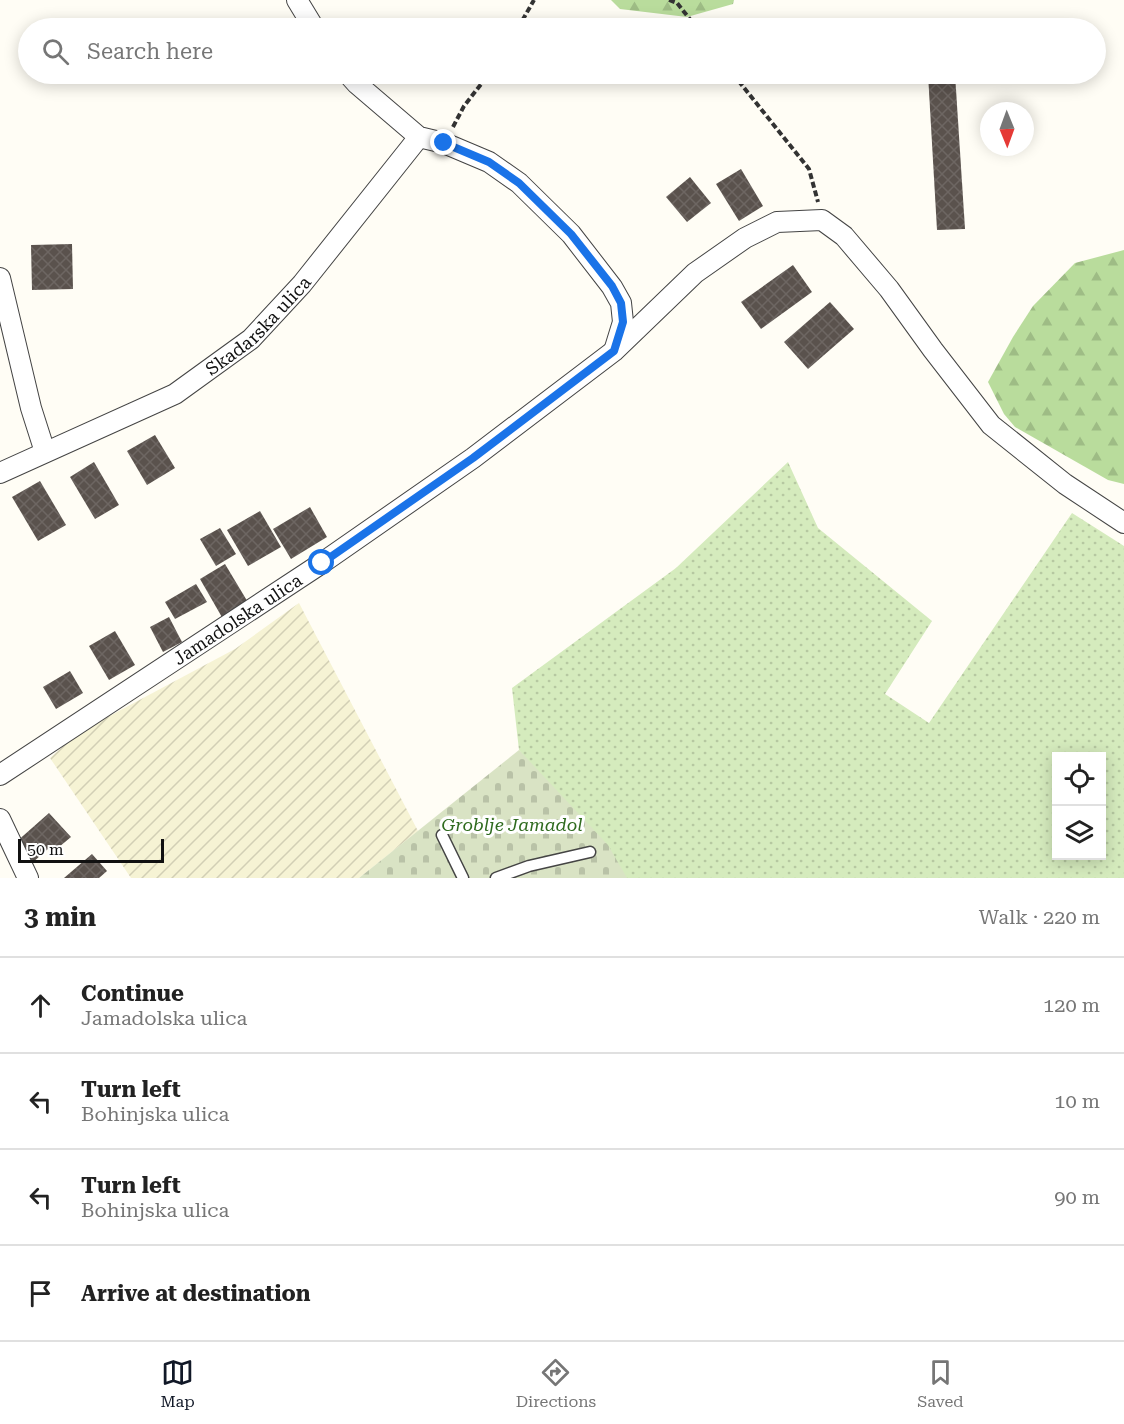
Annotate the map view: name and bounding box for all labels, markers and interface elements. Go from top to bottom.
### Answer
search box [18,18,1106,84]
icon: search [39,35,72,68]
text: Search here [87,39,213,64]
north arrow [980,102,1034,156]
route end [430,129,456,155]
street label: Skadarska ulica [201,272,315,379]
route start [308,549,334,575]
street label: Jamadolska ulica [169,569,306,669]
map controls [1052,752,1106,860]
button: locate [1052,752,1106,806]
button: layers [1052,806,1106,860]
park label: Groblje Jamadol [441,814,583,835]
scale bar [18,836,164,864]
text: 50 m [27,840,64,859]
text: 3 min [24,902,96,932]
text: Walk · 220 m [979,905,1100,929]
text: Continue [81,981,184,1006]
icon: ahead [24,989,57,1022]
text: 120 m [1043,993,1100,1017]
text: Jamadolska ulica [81,1006,247,1030]
text: Turn left [81,1077,181,1102]
icon: left [24,1085,57,1118]
text: 10 m [1054,1089,1100,1113]
text: Bohinjska ulica [81,1102,229,1126]
text: Turn left [81,1173,181,1198]
icon: left [24,1181,57,1214]
text: 90 m [1054,1185,1100,1209]
text: Bohinjska ulica [81,1198,229,1222]
icon: arrive [24,1277,57,1310]
text: Arrive at destination [81,1281,310,1306]
tab: Map [160,1356,195,1411]
tab: Directions [516,1356,596,1411]
tab: Saved [917,1356,964,1411]

